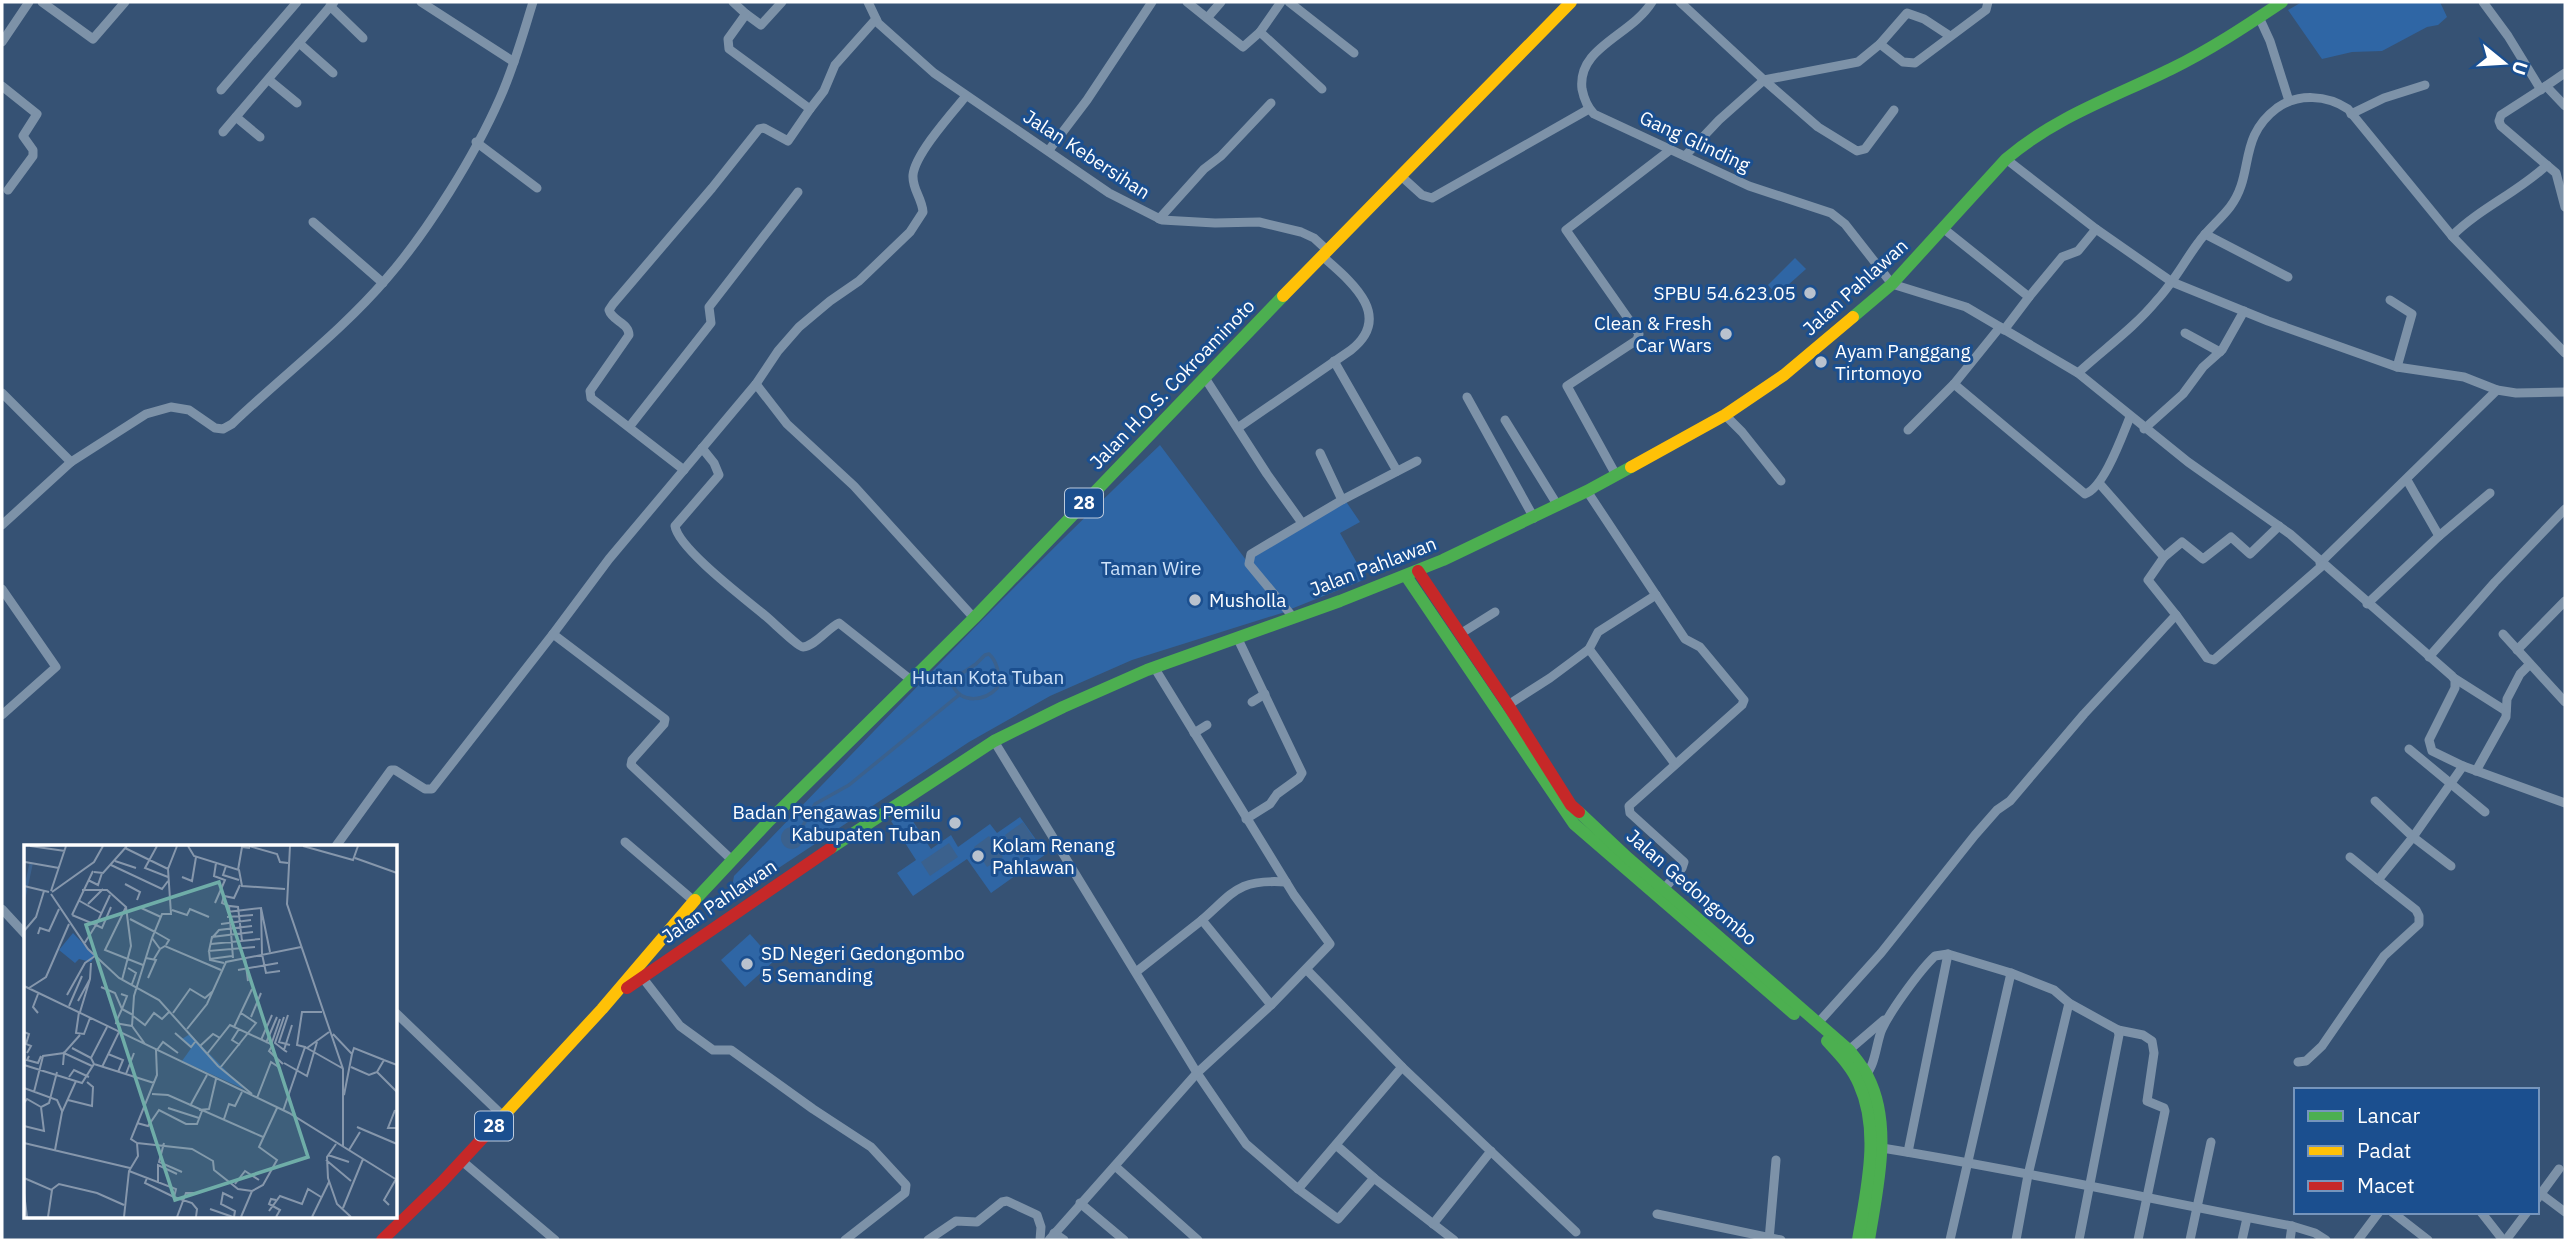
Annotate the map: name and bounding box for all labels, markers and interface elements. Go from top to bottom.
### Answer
north arrow [2469,28,2539,98]
text: U [2507,58,2534,78]
street label: Jalan Kebersihan [1019,104,1155,204]
street label: Gang Glinding [1636,105,1754,177]
street label: Jalan Pahlawan [1797,233,1913,341]
place label: SPBU 54.623.05 [1654,281,1796,305]
marker: SPBU 54.623.05 [1802,285,1818,301]
street label: Jalan H.O.S. Cokroaminoto [1084,294,1260,474]
place label: Clean & Fresh Car Wars [1594,311,1712,357]
marker: Clean & Fresh Car Wars [1718,326,1734,342]
place label: Ayam Panggang Tirtomoyo [1835,339,1971,385]
marker: Ayam Panggang Tirtomoyo [1813,354,1829,370]
road number: 28 [1065,489,1103,518]
street label: Jalan Pahlawan [1306,531,1440,601]
park label: Taman Wire [1101,556,1201,580]
place label: Musholla [1209,588,1286,612]
marker: Musholla [1187,592,1203,608]
park label: Hutan Kota Tuban [912,665,1064,689]
place label: Badan Pengawas Pemilu Kabupaten Tuban [732,800,941,846]
marker: Badan Pengawas Pemilu Kabupaten Tuban [947,815,963,831]
street label: Jalan Gedongombo [1622,824,1762,950]
place label: Kolam Renang Pahlawan [992,833,1115,879]
inset map [24,845,397,1218]
marker: Kolam Renang Pahlawan [970,848,986,864]
street label: Jalan Pahlawan [657,854,781,948]
place label: SD Negeri Gedongombo 5 Semanding [761,941,965,987]
marker: SD Negeri Gedongombo 5 Semanding [739,956,755,972]
legend [2294,1088,2539,1214]
text: Lancar [2357,1101,2420,1129]
road number: 28 [475,1112,513,1140]
text: Padat [2357,1136,2412,1164]
text: Macet [2357,1171,2415,1199]

